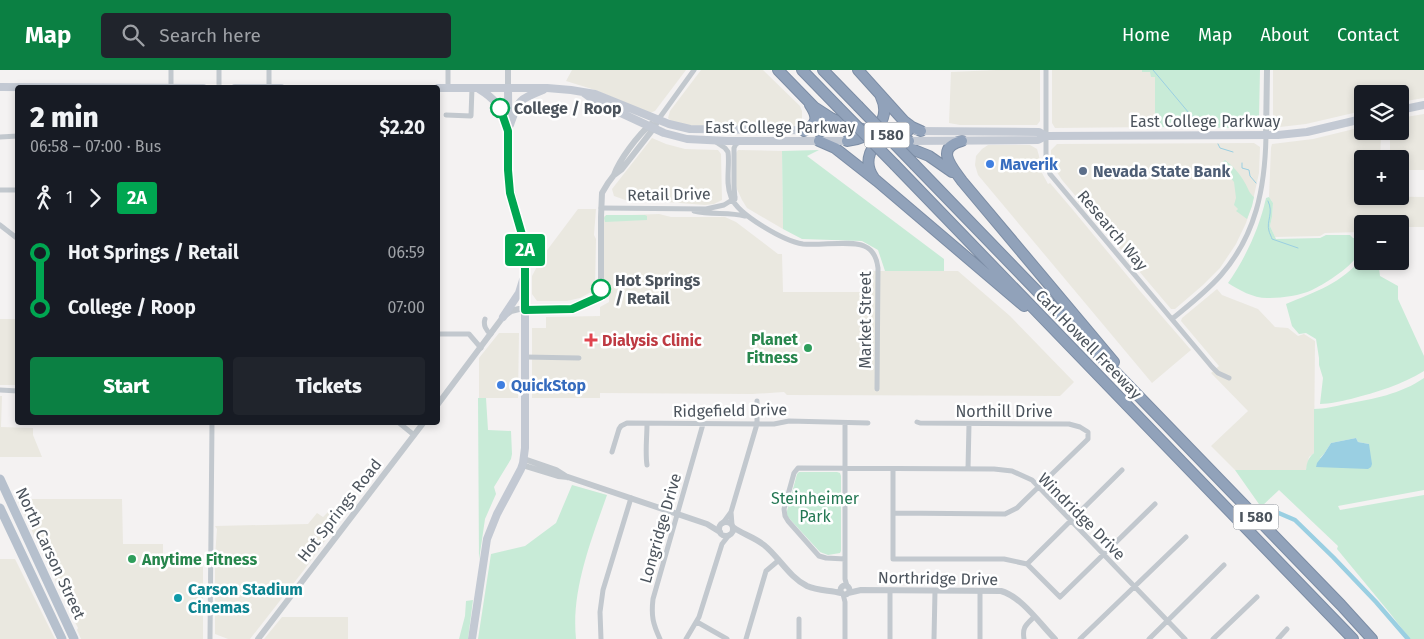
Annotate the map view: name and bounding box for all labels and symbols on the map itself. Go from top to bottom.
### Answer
marker: College / Roop [490,98,510,118]
place label: College / Roop [514,99,622,118]
street label: East College Parkway [1130,112,1280,131]
street label: East College Parkway [705,118,855,137]
road number: I 580 [864,122,910,148]
place label: Maverik [1000,155,1058,174]
marker: Maverik [984,158,996,170]
place label: Nevada State Bank [1093,162,1230,181]
marker: Nevada State Bank [1077,165,1089,177]
street label: Retail Drive [627,184,711,205]
street label: Research Way [1074,186,1152,274]
line badge: 2A [502,234,548,266]
place label: Hot Springs / Retail [615,271,701,308]
street label: Market Street [856,271,875,369]
marker: Hot Springs / Retail [591,279,611,299]
street label: Carl Howell Freeway [1032,286,1146,403]
place label: Planet Fitness [747,330,799,367]
place label: Dialysis Clinic [602,331,702,350]
marker: Dialysis Clinic [584,333,598,347]
marker: Planet Fitness [802,342,814,354]
place label: QuickStop [511,376,586,395]
marker: QuickStop [495,379,507,391]
street label: Ridgefield Drive [673,400,787,421]
street label: Northill Drive [955,402,1053,421]
street label: Hot Springs Road [293,455,385,566]
street label: Windridge Drive [1034,469,1129,564]
street label: Longridge Drive [636,471,685,585]
street label: North Carson Street [12,484,89,622]
park label: Steinheimer Park [771,489,860,526]
road number: I 580 [1234,504,1278,530]
place label: Anytime Fitness [141,550,257,569]
marker: Anytime Fitness [126,553,138,565]
street label: Northridge Drive [878,568,998,589]
place label: Carson Stadium Cinemas [188,580,303,617]
marker: Carson Stadium Cinemas [172,592,184,604]

